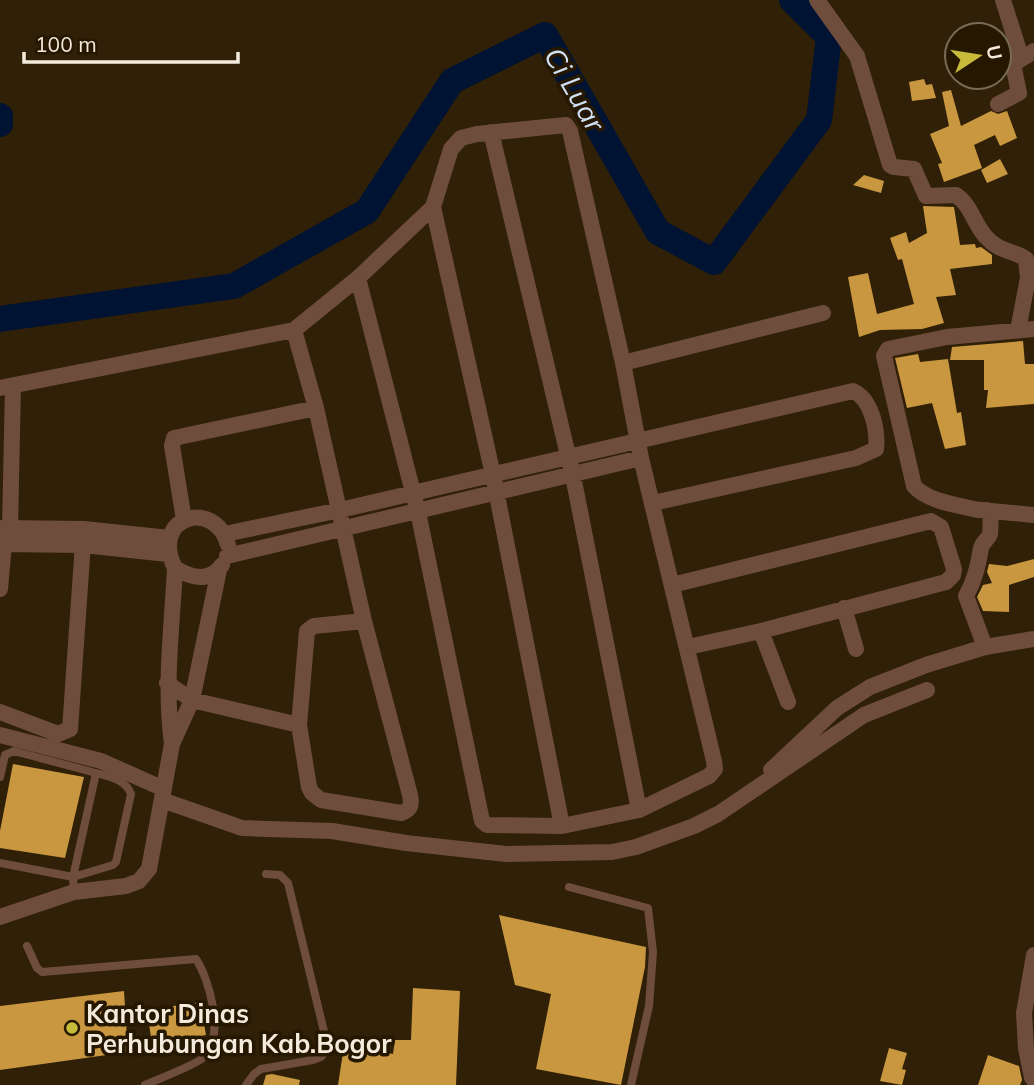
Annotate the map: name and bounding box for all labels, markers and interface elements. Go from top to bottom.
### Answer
scale bar [24,21,238,65]
north arrow [943,21,1013,91]
text: 100 m [35,31,97,57]
water label: Ci Luar [537,41,614,139]
text: U [981,43,1008,62]
place label: Kantor Dinas Perhubungan Kab.Bogor [86,997,392,1060]
marker: Kantor Dinas Perhubungan Kab.Bogor [64,1020,80,1036]

